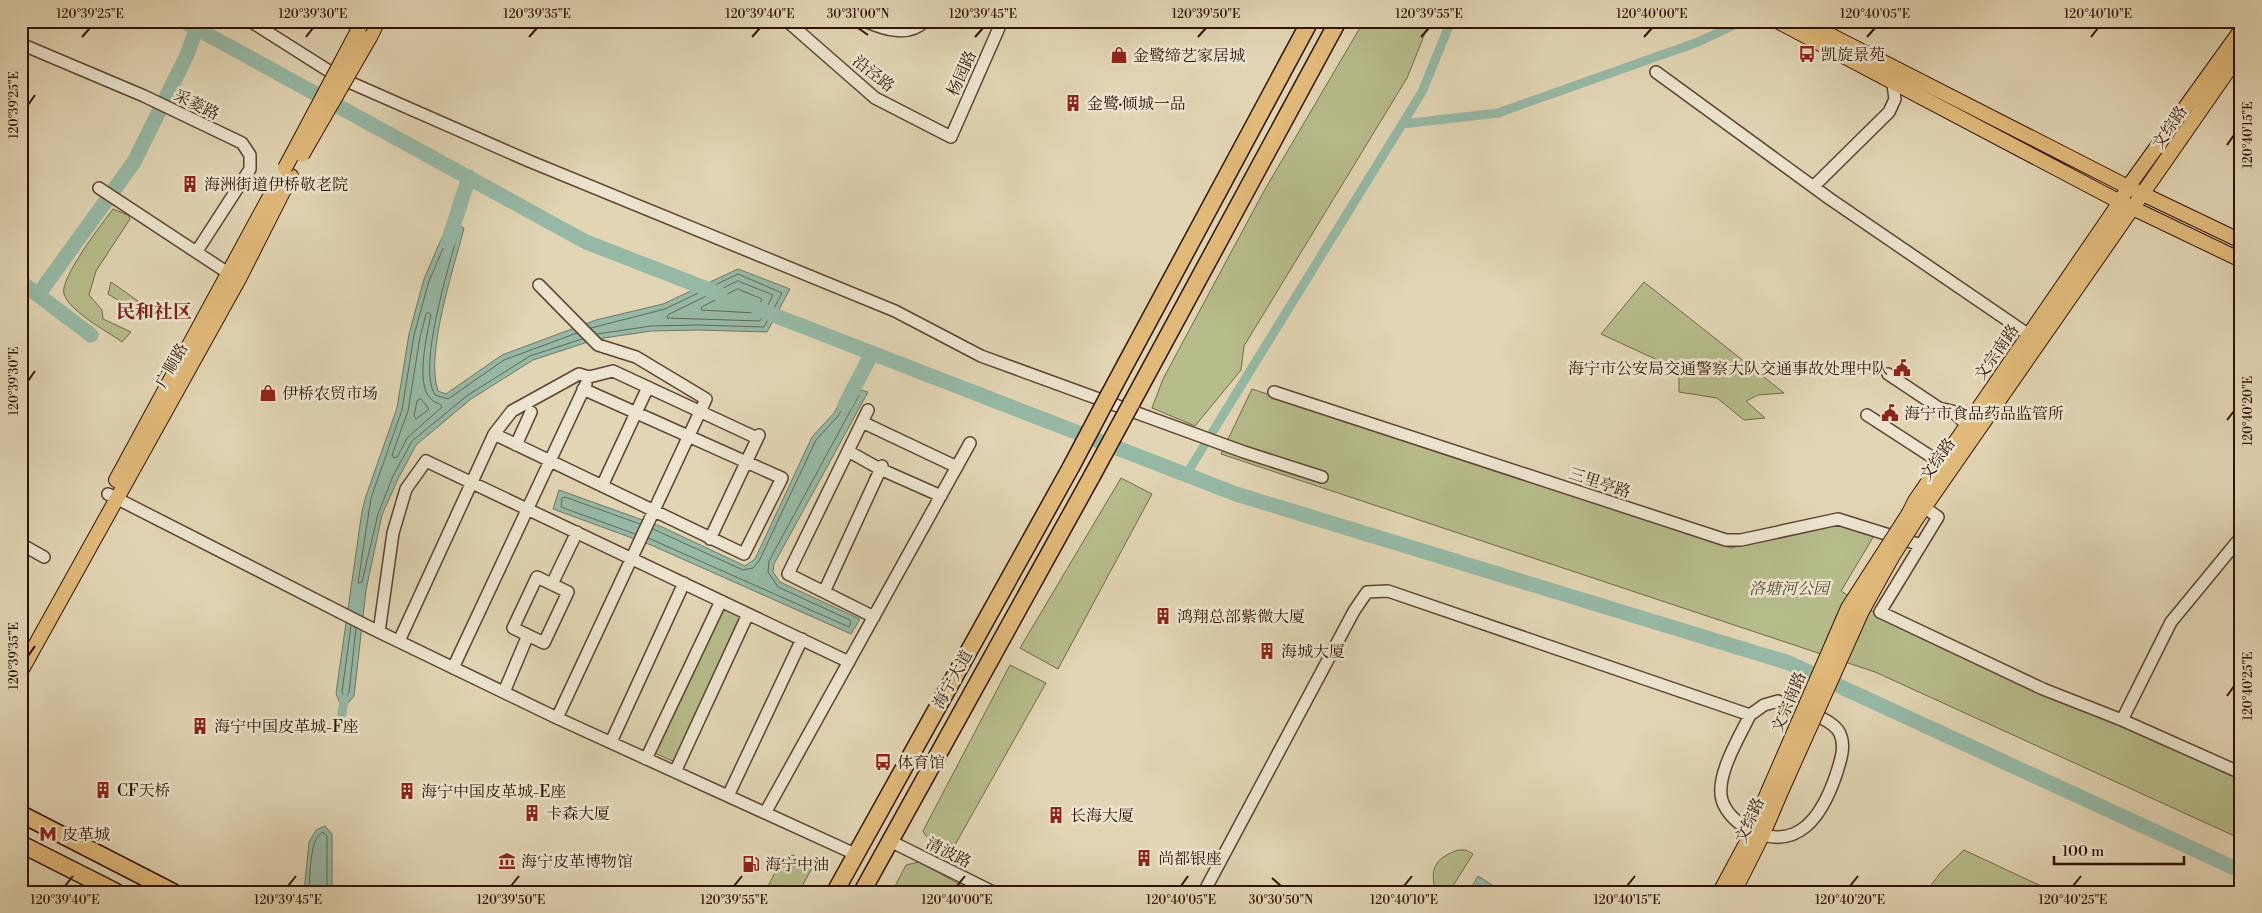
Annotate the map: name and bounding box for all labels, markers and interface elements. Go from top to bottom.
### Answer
text: 120°39'25"E [56,7,124,22]
text: 120°39'30"E [279,7,347,22]
text: 120°39'35"E [503,7,571,22]
text: 120°39'40"E [725,7,795,22]
text: 30°31'00"N [827,7,889,22]
text: 120°39'45"E [949,7,1017,22]
text: 120°39'50"E [1172,7,1240,22]
text: 120°39'55"E [1395,7,1463,22]
text: 120°40'00"E [1616,7,1688,22]
text: 120°40'05"E [1840,7,1910,22]
text: 120°40'10"E [2064,7,2132,22]
bus stop icon: 凯旋景苑 [1797,44,1817,64]
shop icon: 金鹭缔艺家居城 [1109,45,1129,65]
place label: 凯旋景苑 [1821,45,1885,65]
place label: 金鹭缔艺家居城 [1133,46,1245,66]
street label: 杨园路 [943,47,981,99]
street label: 沿泾路 [848,51,898,96]
text: 120°39'25"E [7,71,22,139]
street label: 采菱路 [171,85,223,124]
building icon: 金鹭·倾城一品 [1063,93,1083,113]
place label: 金鹭·倾城一品 [1087,94,1186,114]
text: 120°40'15"E [2241,101,2256,169]
street label: 文综路 [2148,102,2192,153]
building icon: 海洲街道伊桥敬老院 [180,174,200,194]
place label: 海洲街道伊桥敬老院 [204,175,348,195]
district label: 民和社区 [116,300,192,324]
street label: 文宗南路 [1970,321,2023,385]
street label: 广顺路 [151,340,192,391]
text: 120°39'30"E [7,347,22,415]
public building icon: 海宁市公安局交通警察大队交通事故处理中队 [1892,358,1912,378]
place label: 海宁市公安局交通警察大队交通事故处理中队 [1568,359,1888,379]
text: 120°40'20"E [2241,376,2256,446]
shop icon: 伊桥农贸市场 [258,383,278,403]
place label: 伊桥农贸市场 [282,384,378,404]
public building icon: 海宁市食品药品监管所 [1880,403,1900,423]
place label: 海宁市食品药品监管所 [1904,404,2064,424]
street label: 文综路 [1916,434,1960,485]
street label: 三里亭路 [1566,464,1633,502]
park label: 洛塘河公园 [1749,579,1832,599]
building icon: 鸿翔总部紫微大厦 [1153,606,1173,626]
place label: 鸿翔总部紫微大厦 [1177,607,1305,627]
text: 120°39'35"E [7,622,22,690]
building icon: 海城大厦 [1257,641,1277,661]
place label: 海城大厦 [1281,642,1345,662]
street label: 海宁大道 [929,647,977,712]
text: 120°40'25"E [2241,652,2256,720]
street label: 文宗南路 [1767,669,1811,736]
building icon: 海宁中国皮革城-F座 [190,716,210,736]
place label: 海宁中国皮革城-F座 [214,717,359,737]
bus stop icon: 体育馆 [873,752,893,772]
place label: 体育馆 [897,753,945,773]
building icon: CF天桥 [93,780,113,800]
place label: CF天桥 [117,781,171,801]
building icon: 海宁中国皮革城-E座 [397,781,417,801]
place label: 海宁中国皮革城-E座 [421,782,566,802]
street label: 文综路 [1731,794,1769,846]
building icon: 卡森大厦 [522,803,542,823]
place label: 卡森大厦 [546,804,610,824]
building icon: 长海大厦 [1046,805,1066,825]
place label: 长海大厦 [1070,806,1134,826]
metro station icon: 皮革城 [38,824,58,844]
place label: 皮革城 [62,825,110,845]
street label: 清波路 [923,833,975,872]
scale bar [2054,833,2184,865]
text: 100 m [2062,842,2104,861]
building icon: 尚都银座 [1134,848,1154,868]
place label: 尚都银座 [1158,849,1222,869]
museum icon: 海宁皮革博物馆 [497,851,517,871]
place label: 海宁皮革博物馆 [521,852,633,872]
fuel station icon: 海宁中油 [741,854,761,874]
place label: 海宁中油 [765,855,829,875]
text: 120°39'40"E [30,893,100,908]
text: 120°39'45"E [254,893,322,908]
text: 120°39'50"E [477,893,545,908]
text: 120°39'55"E [700,893,768,908]
text: 120°40'00"E [921,893,993,908]
text: 120°40'05"E [1146,893,1216,908]
text: 30°30'50"N [1249,893,1313,908]
text: 120°40'10"E [1370,893,1438,908]
text: 120°40'15"E [1593,893,1661,908]
text: 120°40'20"E [1815,893,1885,908]
text: 120°40'25"E [2039,893,2107,908]

